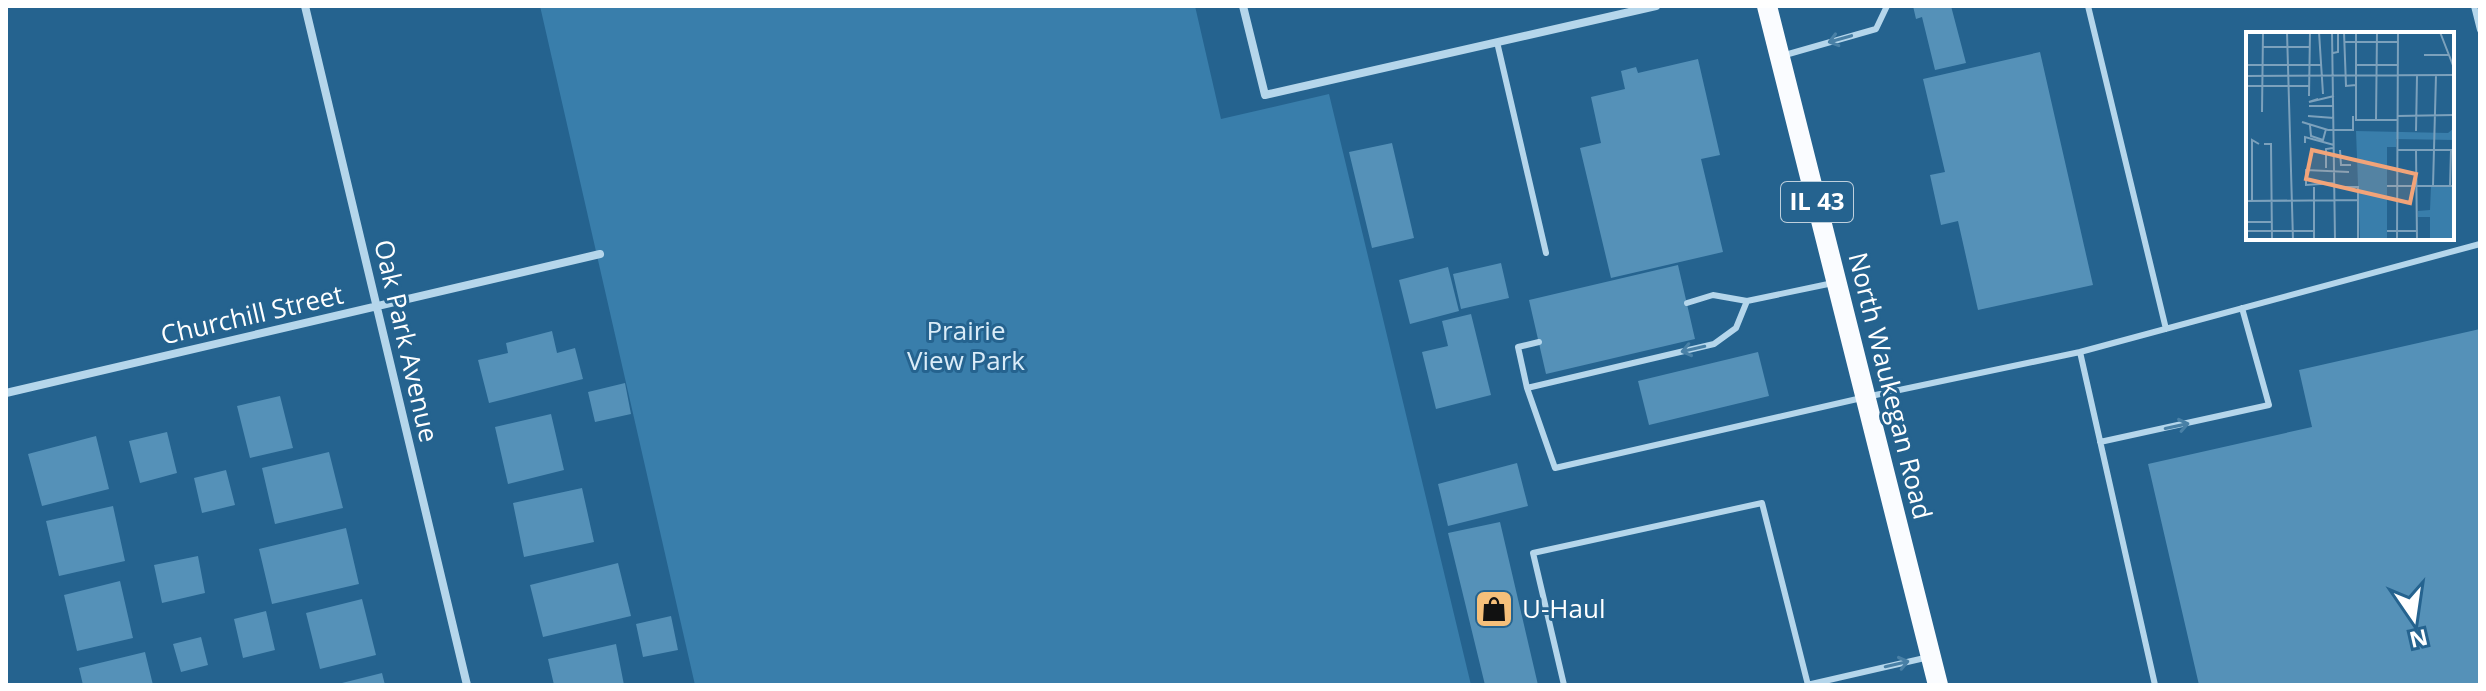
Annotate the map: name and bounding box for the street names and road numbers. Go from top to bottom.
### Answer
road number: IL 43 [1781,182,1853,222]
street label: Oak Park Avenue [366,236,448,446]
street label: North Waukegan Road [1840,249,1942,523]
street label: Churchill Street [157,276,347,353]

